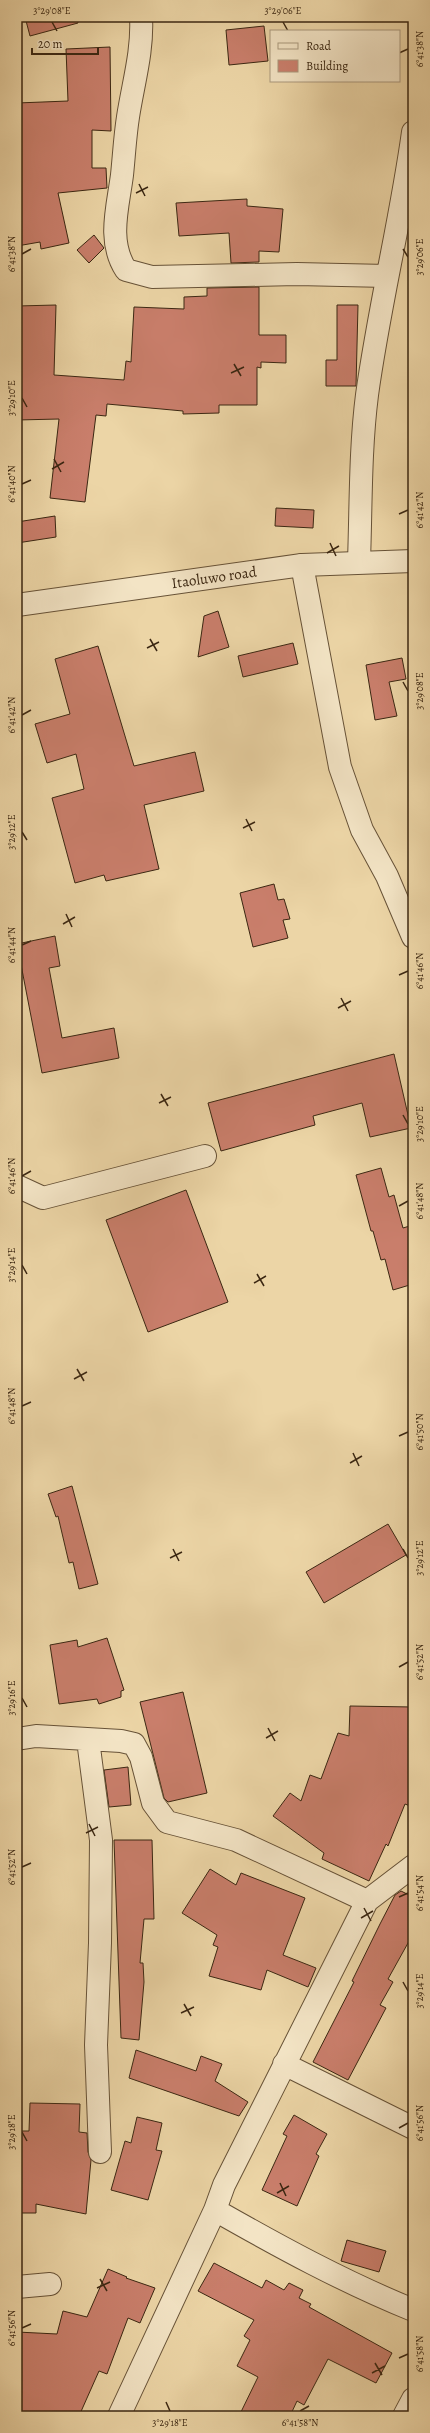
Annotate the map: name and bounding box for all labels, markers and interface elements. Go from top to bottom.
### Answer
text: 3°29'08"E [33,4,71,17]
text: 3°29'06"E [264,4,302,17]
scale bar [32,30,98,56]
legend [270,30,400,82]
text: 6°41'38"N [413,31,426,67]
text: 20 m [38,36,62,52]
text: Road [306,38,332,54]
text: Building [306,58,348,74]
text: 6°41'38"N [5,236,18,272]
text: 3°29'06"E [413,238,426,276]
text: 3°29'10"E [5,380,18,416]
text: 6°41'40"N [5,465,18,503]
text: 6°41'42"N [413,492,426,528]
street label: Itaoluwo road [170,561,259,593]
text: 3°29'08"E [413,672,426,710]
text: 6°41'42"N [5,697,18,733]
text: 3°29'12"E [5,814,18,850]
text: 6°41'44"N [5,927,18,963]
text: 6°41'46"N [413,953,426,989]
text: 3°29'10"E [413,1106,426,1142]
text: 6°41'46"N [5,1158,18,1194]
text: 6°41'48"N [413,1183,426,1219]
text: 3°29'14"E [5,1247,18,1283]
text: 6°41'48"N [5,1388,18,1424]
text: 6°41'50"N [413,1413,426,1451]
text: 3°29'12"E [413,1540,426,1576]
text: 6°41'52"N [413,1644,426,1680]
text: 3°29'16"E [5,1680,18,1716]
text: 6°41'52"N [5,1849,18,1885]
text: 6°41'54"N [413,1875,426,1911]
text: 3°29'14"E [413,1973,426,2009]
text: 6°41'56"N [413,2105,426,2141]
text: 3°29'18"E [5,2114,18,2150]
text: 6°41'56"N [5,2310,18,2346]
text: 6°41'58"N [413,2336,426,2372]
text: 3°29'18"E [152,2416,188,2429]
text: 6°41'58"N [282,2416,318,2429]

